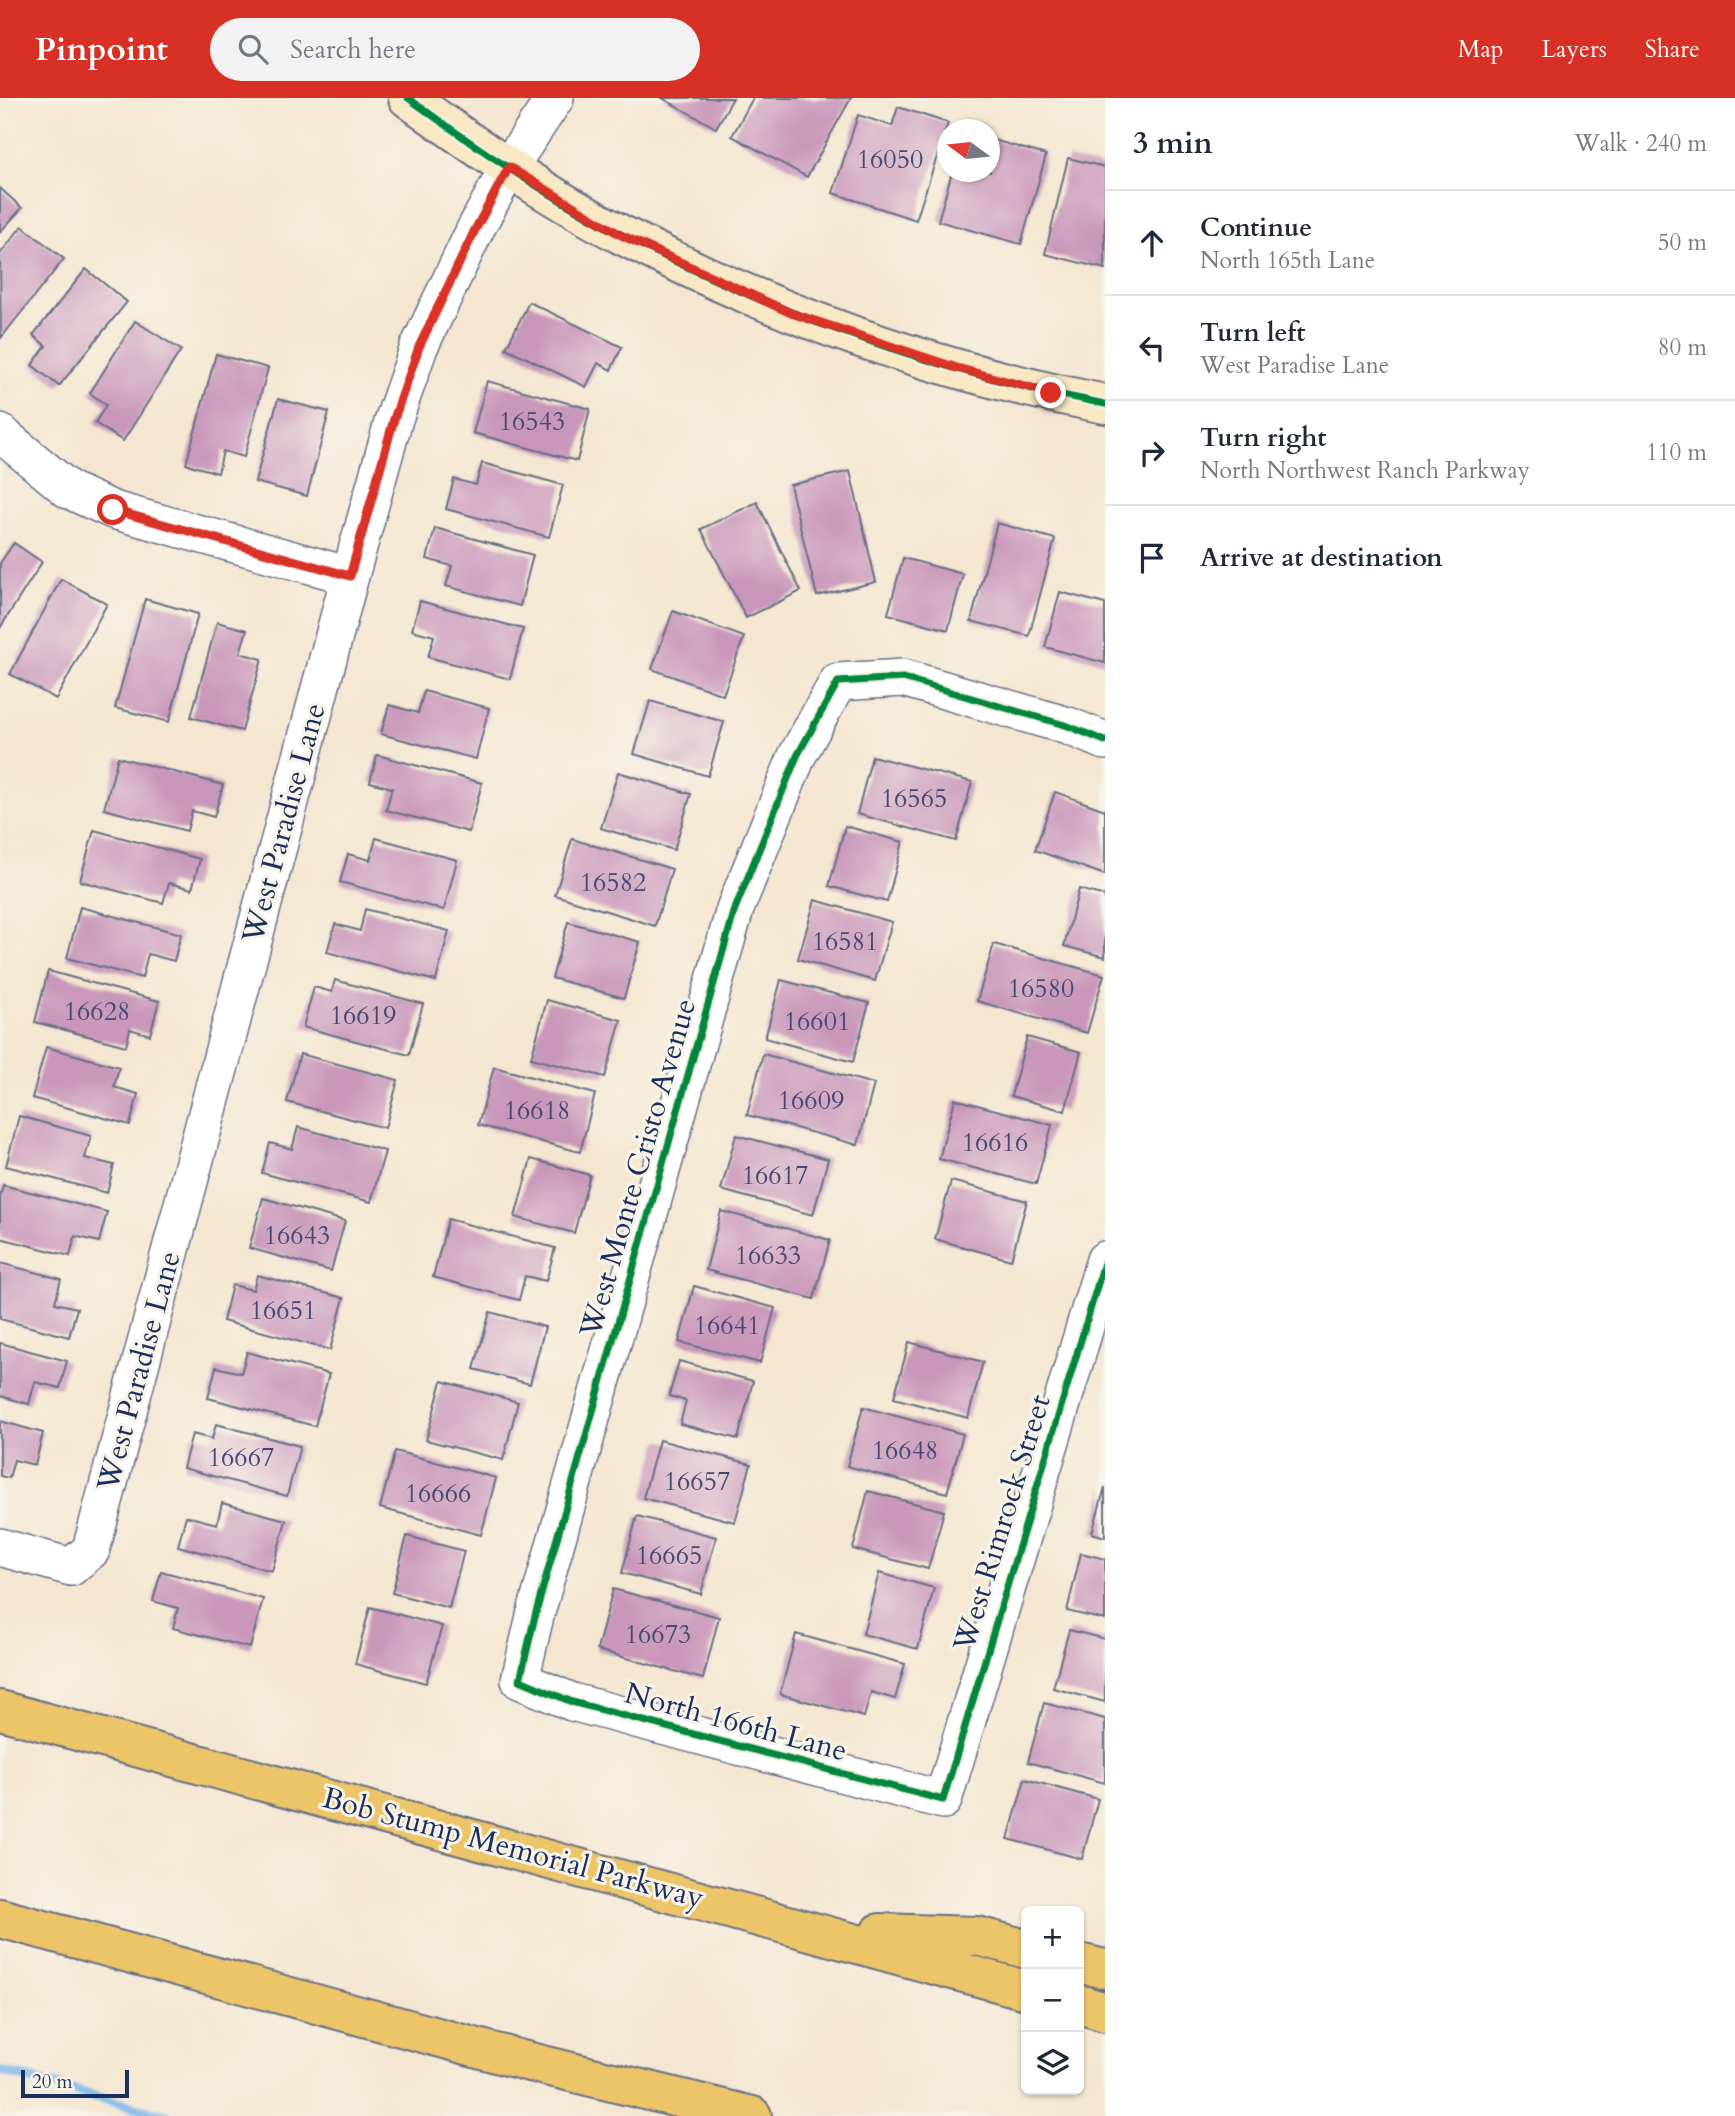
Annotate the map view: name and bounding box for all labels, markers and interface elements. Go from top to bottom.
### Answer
search box [210,18,700,81]
text: Pinpoint [35,27,168,72]
icon: search [234,30,272,68]
text: Search here [290,32,416,67]
text: Map [1458,33,1504,66]
text: Layers [1542,33,1607,66]
text: Share [1645,33,1700,66]
north arrow [937,119,1000,182]
text: 3 min [1133,123,1213,164]
text: Walk · 240 m [1574,128,1707,159]
house number: 16050 [857,142,923,177]
text: Continue [1200,210,1312,245]
icon: ahead [1133,224,1171,262]
text: 50 m [1658,227,1707,258]
text: North 165th Lane [1200,245,1375,276]
text: Turn left [1200,315,1305,350]
icon: left [1133,329,1171,367]
text: 80 m [1658,332,1707,363]
text: West Paradise Lane [1200,350,1389,381]
route end [1035,377,1066,408]
house number: 16543 [499,404,565,439]
text: Turn right [1200,420,1327,455]
icon: right [1133,434,1171,472]
text: 110 m [1646,437,1707,468]
text: North Northwest Ranch Parkway [1200,455,1530,486]
route start [97,494,128,525]
icon: arrive [1133,539,1171,577]
text: Arrive at destination [1200,540,1443,575]
street label: West Paradise Lane [232,698,336,948]
house number: 16565 [881,781,947,816]
house number: 16582 [580,865,646,900]
house number: 16581 [812,924,878,959]
house number: 16580 [1008,971,1074,1006]
house number: 16628 [64,994,130,1029]
street label: West Monte Cristo Avenue [570,994,706,1343]
house number: 16619 [330,998,396,1033]
house number: 16601 [784,1004,850,1039]
house number: 16609 [778,1083,844,1118]
house number: 16618 [504,1093,570,1128]
house number: 16616 [962,1125,1028,1160]
house number: 16617 [742,1158,808,1193]
house number: 16643 [264,1218,330,1253]
house number: 16633 [735,1238,801,1273]
street label: West Paradise Lane [87,1246,191,1496]
house number: 16651 [250,1293,316,1328]
house number: 16641 [694,1308,760,1343]
street label: West Rimrock Street [943,1389,1061,1657]
house number: 16648 [872,1433,938,1468]
house number: 16667 [208,1440,274,1475]
house number: 16657 [664,1464,730,1499]
house number: 16666 [405,1476,471,1511]
house number: 16665 [636,1538,702,1573]
house number: 16673 [625,1617,691,1652]
street label: North 166th Lane [620,1673,852,1771]
street label: Bob Stump Memorial Parkway [318,1777,708,1919]
map controls [1021,1906,1084,2095]
button: + [1021,1906,1084,1969]
button: − [1021,1969,1084,2032]
button: layers [1021,2032,1084,2095]
scale bar [21,2067,130,2099]
text: 20 m [32,2069,73,2095]

